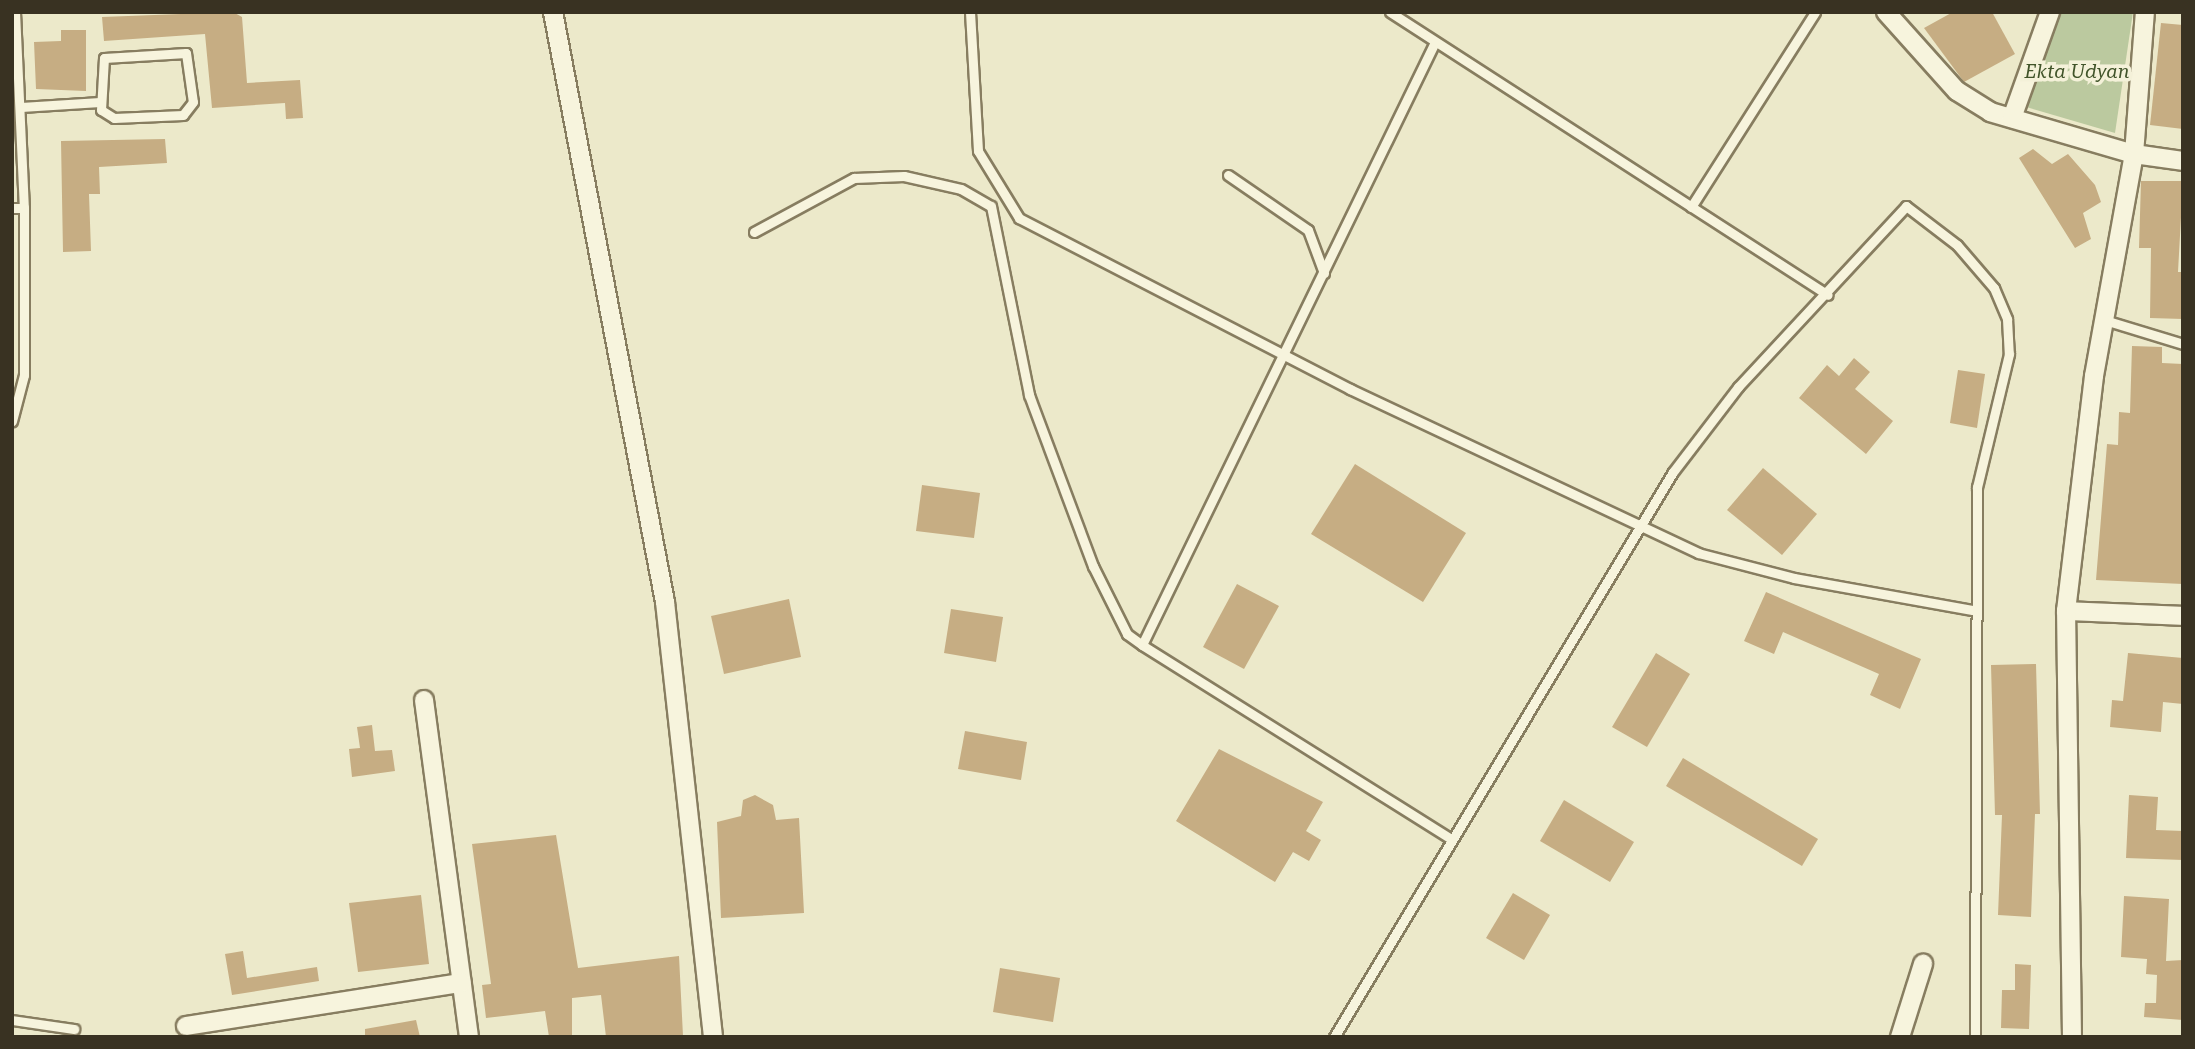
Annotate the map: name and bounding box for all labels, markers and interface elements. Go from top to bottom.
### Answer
park label: Ekta Udyan [2025,61,2129,83]

